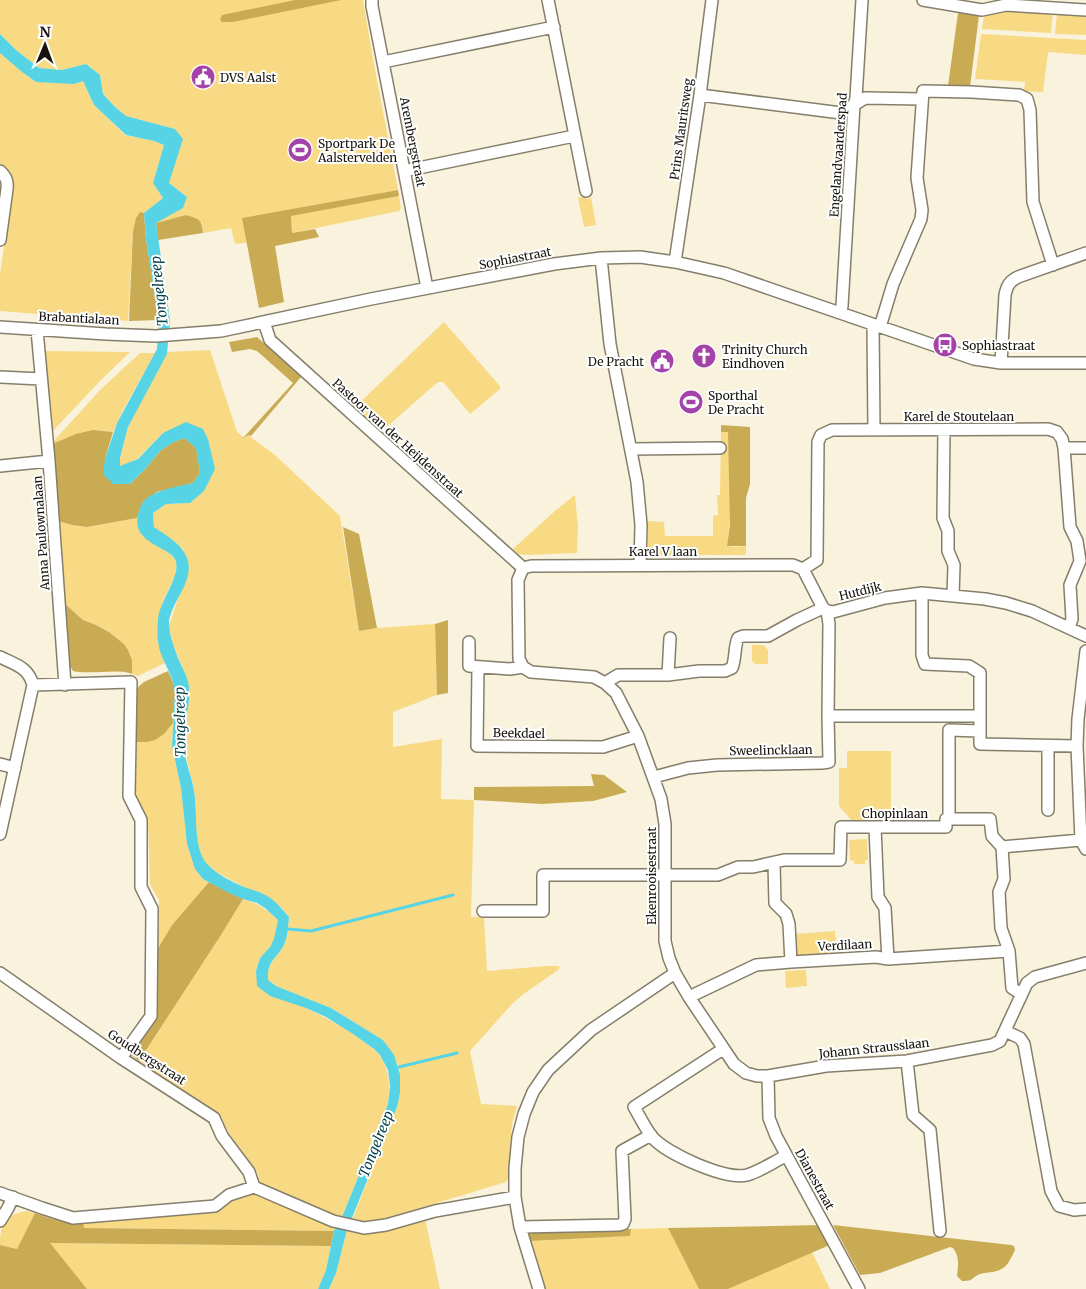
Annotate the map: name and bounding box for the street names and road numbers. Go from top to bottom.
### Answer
street label: Prins Mauritsweg [666,76,696,181]
street label: Engelandvaarderspad [826,92,850,218]
street label: Arembergstraat [397,95,429,189]
street label: Sophiastraat [478,244,553,272]
street label: Brabantialaan [38,308,120,328]
street label: Pastoor van der Heijdenstraat [330,375,467,501]
street label: Karel de Stoutelaan [904,409,1014,424]
street label: Anna Paulownalaan [30,475,53,592]
street label: Karel V laan [629,544,697,559]
street label: Hutdijk [837,578,883,603]
street label: Beekdael [493,725,546,741]
street label: Sweelincklaan [729,742,813,758]
street label: Chopinlaan [862,806,928,821]
street label: Ekenrooisestraat [644,827,659,925]
street label: Verdilaan [816,936,873,954]
street label: Goudbergstraat [105,1026,189,1088]
street label: Johann Strausslaan [817,1035,930,1061]
street label: Dianestraat [792,1146,838,1212]

